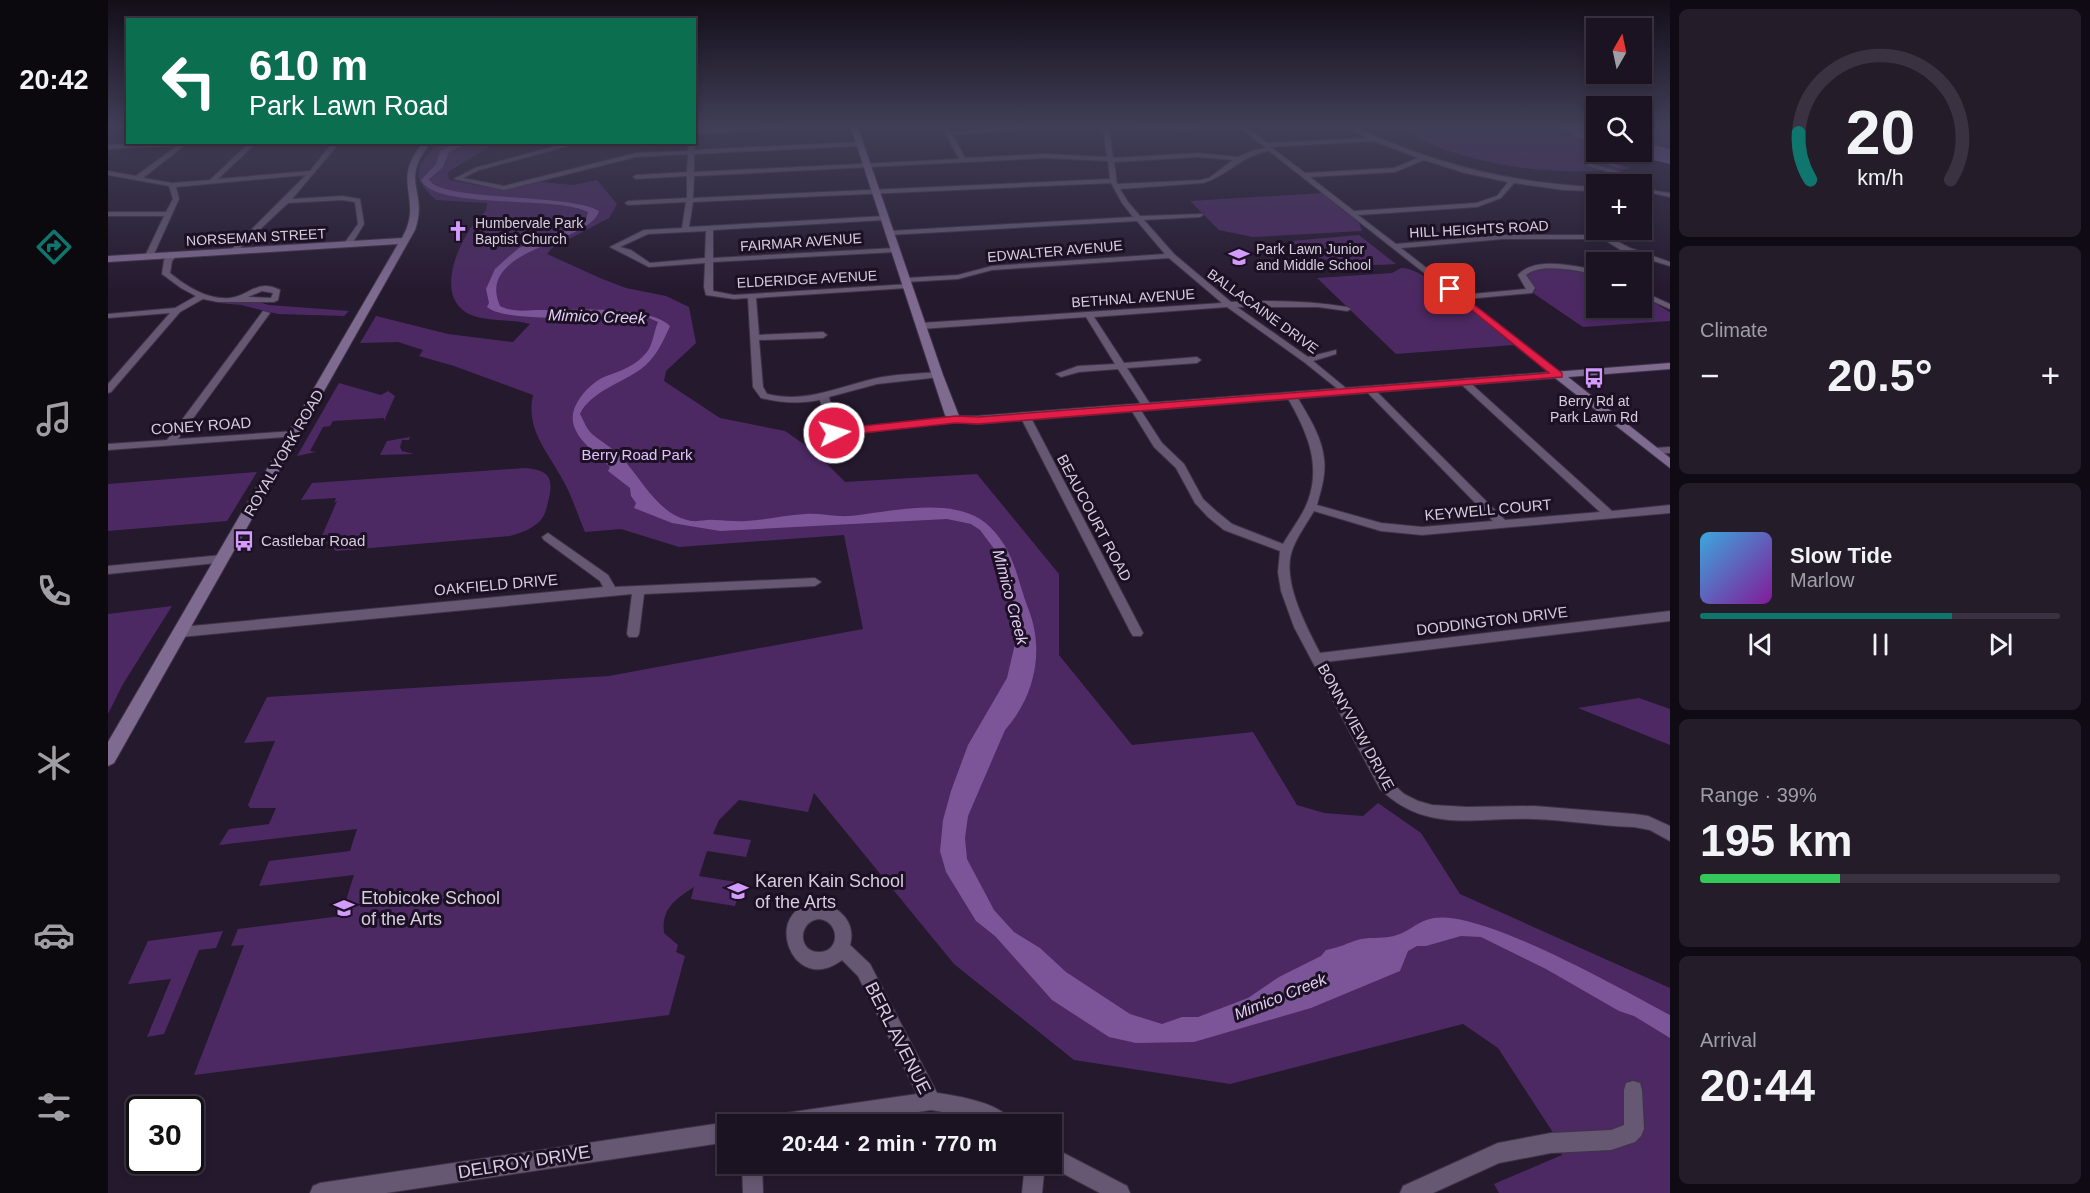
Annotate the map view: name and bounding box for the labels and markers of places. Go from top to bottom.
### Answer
place label: Humbervale Park Baptist Church [475,215,584,247]
church icon: Humbervale Park Baptist Church [446,219,470,243]
place label: Park Lawn Junior and Middle School [1256,241,1371,273]
school or university icon: Park Lawn Junior and Middle School [1227,245,1251,269]
pin [1424,263,1475,314]
bus stop icon: Berry Rd at Park Lawn Rd [1582,366,1606,390]
place label: Berry Rd at Park Lawn Rd [1550,393,1638,425]
bus stop icon: Castlebar Road [232,529,256,553]
place label: Castlebar Road [261,532,365,549]
place label: Karen Kain School of the Arts [755,871,904,912]
school or university icon: Karen Kain School of the Arts [726,879,750,903]
place label: Etobicoke School of the Arts [361,888,500,929]
school or university icon: Etobicoke School of the Arts [332,896,356,920]

